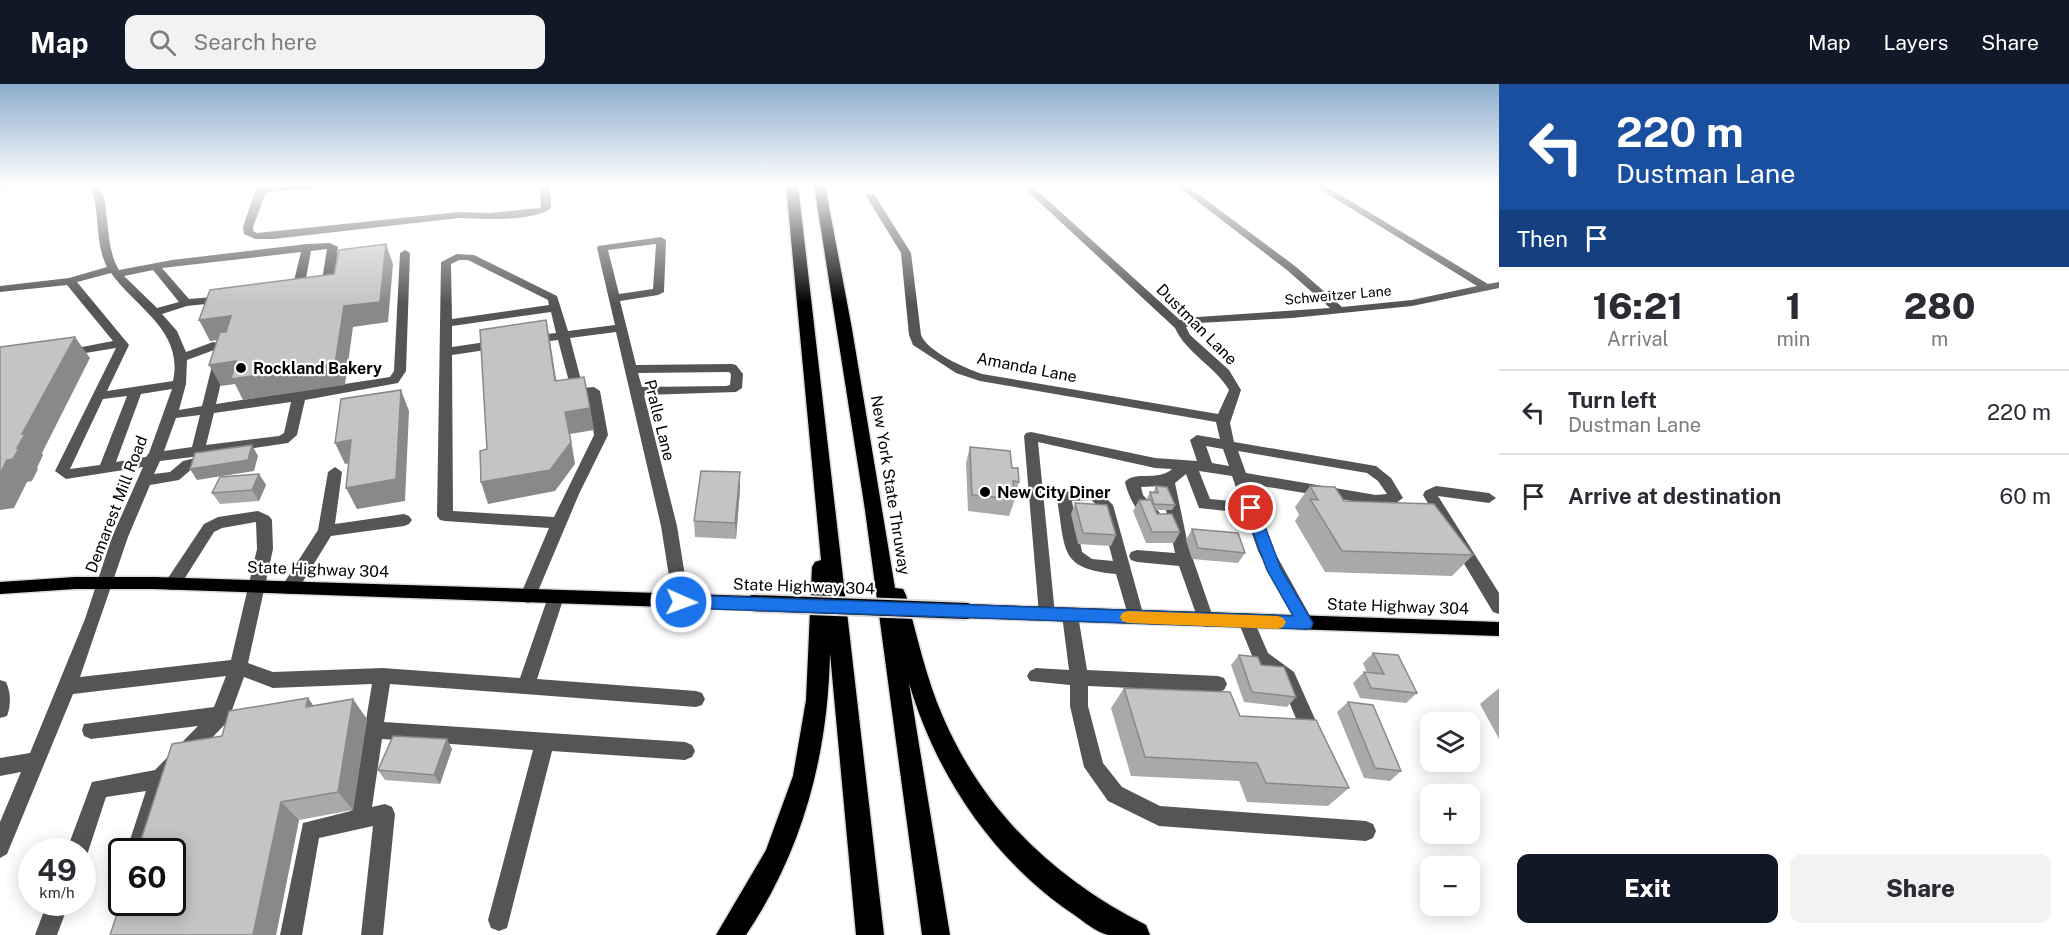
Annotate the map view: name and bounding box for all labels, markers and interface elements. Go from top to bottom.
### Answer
search box [125,15,545,69]
text: Map [30,26,89,59]
icon: search [146,26,179,59]
text: Search here [194,29,317,55]
text: Map [1808,30,1851,55]
text: Layers [1884,30,1948,55]
text: Share [1981,30,2039,55]
text: 220 m [1616,107,1744,156]
icon: left [1517,108,1595,186]
text: Dustman Lane [1616,157,1796,189]
icon: arrive [1580,222,1613,255]
text: Then [1517,226,1568,252]
street label: Dustman Lane [1152,280,1241,369]
street label: Schweitzer Lane [1284,282,1392,308]
text: 16:21 [1592,285,1683,327]
text: 1 [1786,285,1801,327]
text: 280 [1904,285,1976,327]
text: Arrival [1607,327,1669,351]
text: min [1776,327,1810,351]
text: m [1931,327,1948,351]
street label: Amanda Lane [975,348,1079,387]
place label: Rockland Bakery [253,359,382,378]
marker: Rockland Bakery [234,361,248,375]
street label: Pralle Lane [640,378,679,463]
text: Turn left [1568,387,1657,413]
street label: New York State Thruway [867,394,914,577]
icon: left [1517,396,1550,429]
text: 220 m [1987,399,2051,425]
text: Dustman Lane [1568,413,1701,437]
street label: Demarest Mill Road [82,433,151,575]
icon: arrive [1517,480,1550,513]
pin [1225,482,1276,533]
place label: New City Diner [997,483,1111,502]
text: Arrive at destination [1568,483,1781,509]
text: 60 m [2000,483,2051,509]
marker: New City Diner [978,485,992,499]
icon: arrive [1234,491,1267,524]
street label: State Highway 304 [247,558,389,581]
position arrow [649,570,713,634]
street label: State Highway 304 [733,575,875,598]
street label: State Highway 304 [1327,595,1469,618]
map controls [1420,712,1480,916]
button: layers [1420,712,1480,772]
button: + [1420,784,1480,844]
speed limit sign: 60 [108,838,186,916]
text: 49 [37,852,77,888]
button: Exit [1517,854,1778,923]
button: Share [1790,854,2051,923]
button: − [1420,856,1480,916]
text: km/h [39,884,75,901]

